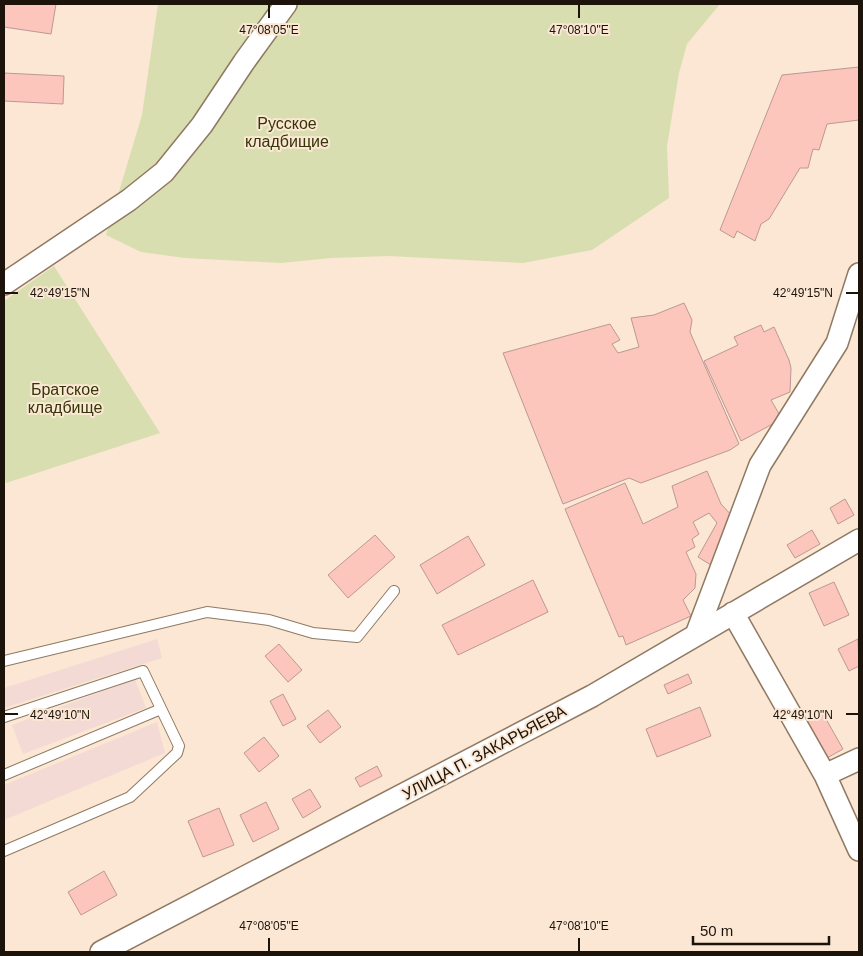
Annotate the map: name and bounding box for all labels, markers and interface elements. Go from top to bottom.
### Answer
text: 47°08'05"E [239,23,299,37]
text: 47°08'10"E [549,23,609,37]
park label: Русское кладбищие [245,115,329,150]
text: 42°49'15"N [30,286,90,300]
text: 42°49'15"N [773,286,833,300]
park label: Братское кладбище [28,381,102,416]
street label: УЛИЦА П. ЗАКАРЬЯЕВА [400,702,569,803]
text: 42°49'10"N [30,708,90,722]
text: 42°49'10"N [773,708,833,722]
scale bar [693,914,829,946]
text: 47°08'05"E [239,919,299,933]
text: 47°08'10"E [549,919,609,933]
text: 50 m [700,922,733,939]

